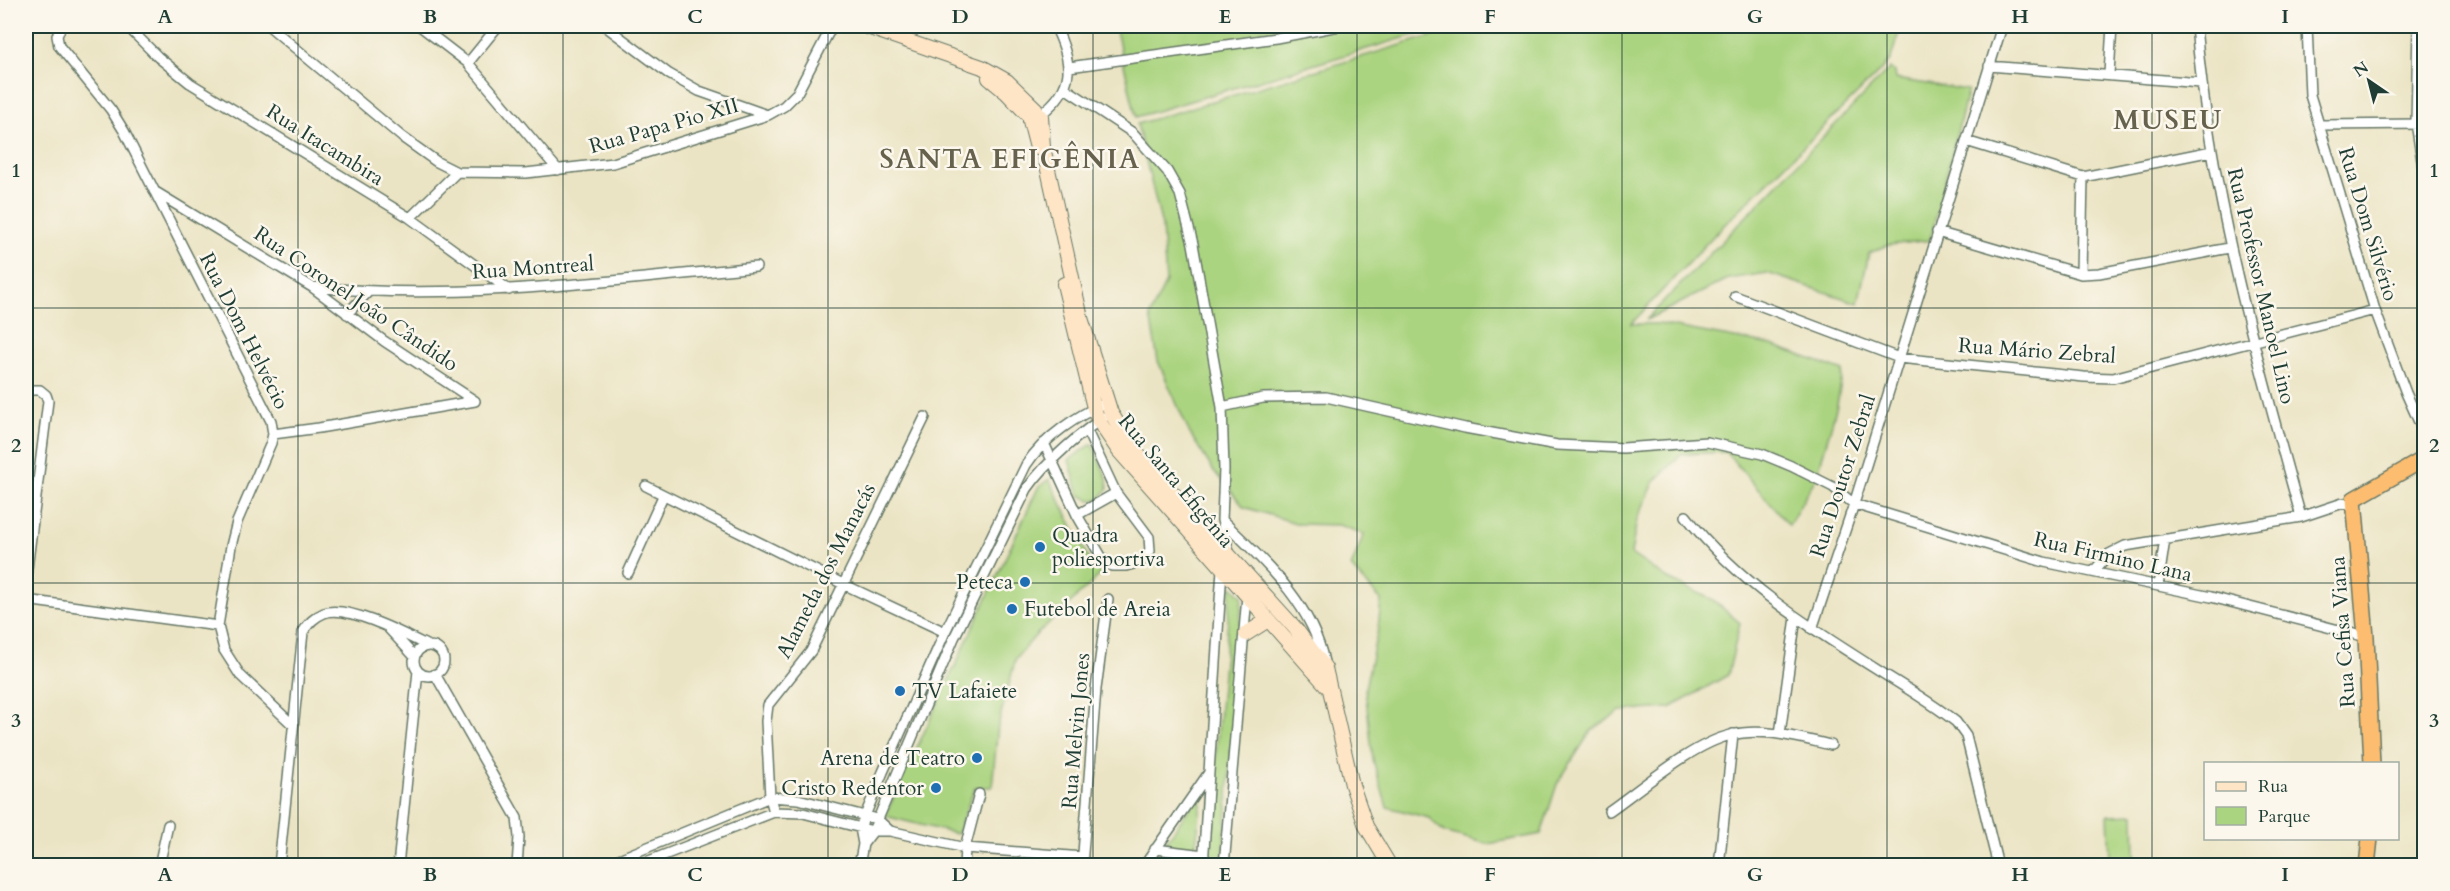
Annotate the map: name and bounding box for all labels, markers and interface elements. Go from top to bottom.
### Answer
text: A [157,3,173,30]
text: B [423,3,437,30]
text: C [687,3,703,30]
text: D [951,3,969,30]
text: E [1219,3,1231,30]
text: F [1484,3,1496,30]
text: G [1747,3,1763,30]
text: H [2011,3,2029,30]
text: I [2281,3,2289,30]
north arrow [2339,51,2399,111]
text: N [2349,56,2373,83]
street label: Rua Papa Pio XII [586,91,742,161]
street label: Rua Itacambira [260,97,390,193]
district label: MUSEU [2113,102,2223,139]
district label: SANTA EFIGÊNIA [880,140,1140,178]
street label: Rua Dom Silvério [2331,144,2405,304]
text: 1 [11,157,21,184]
text: 1 [2429,157,2439,184]
street label: Rua Professor Manoel Lino [2220,165,2302,407]
street label: Rua Coronel João Cândido [248,220,464,378]
street label: Rua Dom Helvécio [192,248,296,414]
street label: Rua Montreal [471,249,595,287]
street label: Rua Mário Zebral [1957,331,2117,371]
street label: Rua Doutor Zebral [1803,391,1883,561]
street label: Rua Santa Efigênia [1111,408,1241,554]
text: 2 [11,432,21,459]
text: 2 [2429,432,2439,459]
street label: Alameda dos Manacás [769,478,883,664]
place label: Quadra poliesportiva [1052,521,1165,574]
street label: Rua Firmino Lana [2031,525,2195,589]
marker: Quadra poliesportiva [1033,540,1047,554]
street label: Rua Cefisa Viana [2323,555,2363,709]
place label: Peteca [956,568,1013,597]
marker: Peteca [1018,575,1032,589]
place label: Futebol de Areia [1024,595,1171,624]
marker: Futebol de Areia [1005,602,1019,616]
street label: Rua Melvin Jones [1055,652,1097,810]
place label: TV Lafaiete [912,677,1017,706]
marker: TV Lafaiete [893,684,907,698]
text: 3 [11,707,21,734]
text: 3 [2429,707,2439,734]
place label: Arena de Teatro [820,744,965,773]
marker: Arena de Teatro [970,751,984,765]
legend [2204,762,2399,840]
place label: Cristo Redentor [781,774,924,803]
text: Rua [2258,774,2288,799]
marker: Cristo Redentor [929,781,943,795]
text: Parque [2258,804,2311,829]
text: A [157,861,173,888]
text: B [423,861,437,888]
text: C [687,861,703,888]
text: D [951,861,969,888]
text: E [1219,861,1231,888]
text: F [1484,861,1496,888]
text: G [1747,861,1763,888]
text: H [2011,861,2029,888]
text: I [2281,861,2289,888]

